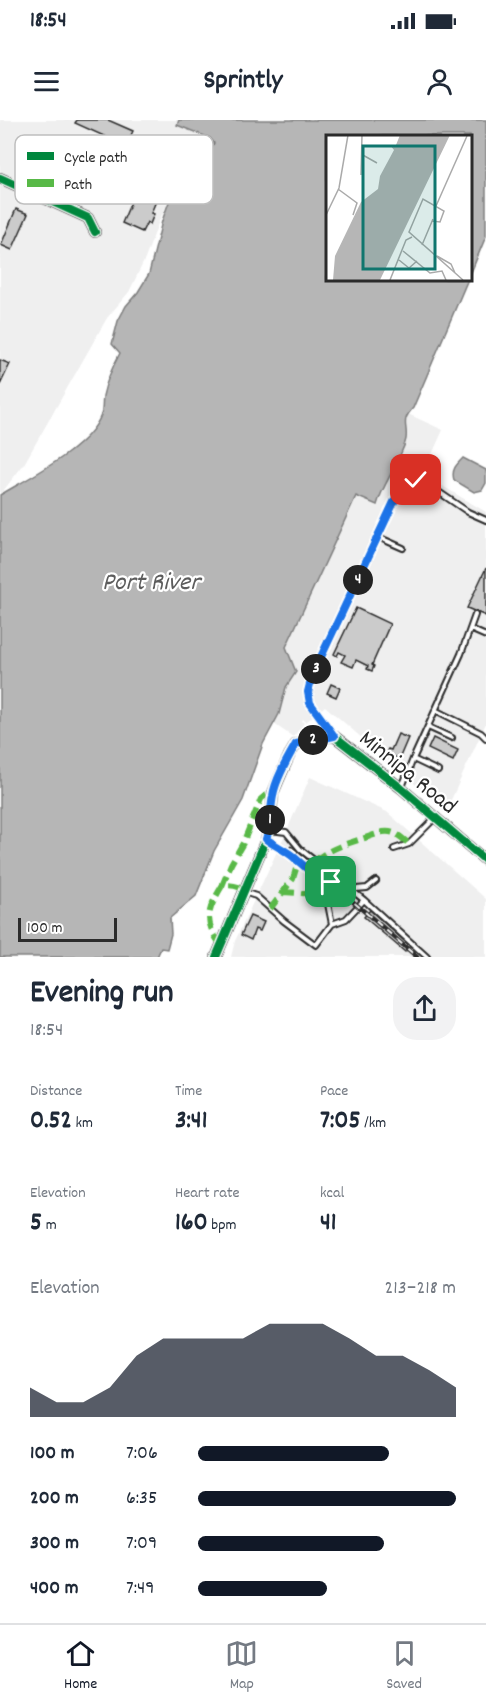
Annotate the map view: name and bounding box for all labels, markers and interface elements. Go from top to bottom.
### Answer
text: 18:54 [30,6,67,37]
text: Sprintly [203,62,283,101]
icon: menu [30,65,63,98]
icon: person [423,65,456,98]
legend [15,135,213,204]
inset map [326,135,471,280]
text: Cycle path [64,147,127,170]
text: Path [64,174,92,197]
pin [390,454,441,505]
icon: check [399,463,432,496]
water label: Port River [102,565,203,602]
pin: 4 [343,565,373,595]
text: 4 [355,568,361,591]
pin: 3 [301,654,331,684]
text: 3 [312,657,320,680]
street label: Minnipa Road [351,723,464,824]
pin: 2 [298,725,328,755]
text: 2 [310,728,317,751]
pin: 1 [255,805,285,835]
text: 1 [268,808,272,831]
pin [305,856,356,907]
icon: arrive [314,865,347,898]
scale bar [18,915,117,942]
text: 100 m [27,917,63,940]
text: Evening run [30,971,174,1018]
button: share [393,977,456,1040]
text: 18:54 [30,1017,63,1045]
text: Distance [30,1080,82,1103]
text: Time [175,1080,202,1103]
text: Pace [320,1080,348,1103]
text: 0.52 [30,1103,72,1140]
text: 3:41 [175,1103,207,1140]
text: 7:05 [320,1103,360,1140]
text: km [72,1112,93,1135]
text: /km [360,1112,386,1135]
text: Elevation [30,1182,86,1205]
text: Heart rate [175,1182,240,1205]
text: kcal [320,1182,344,1205]
text: 5 [30,1205,42,1242]
text: 160 [175,1205,208,1242]
text: 41 [320,1205,336,1242]
text: m [42,1214,57,1237]
text: bpm [208,1214,237,1237]
text: Elevation [30,1275,100,1303]
text: 213–218 m [385,1275,456,1303]
text: 100 m [30,1440,75,1468]
text: 7:06 [126,1440,158,1468]
text: 200 m [30,1485,79,1513]
text: 6:35 [126,1485,157,1513]
text: 300 m [30,1530,79,1558]
text: 7:09 [126,1530,157,1558]
text: 400 m [30,1575,78,1603]
text: 7:49 [126,1575,154,1603]
tab: Home [64,1637,97,1696]
tab: Map [225,1637,258,1696]
tab: Saved [386,1637,422,1696]

